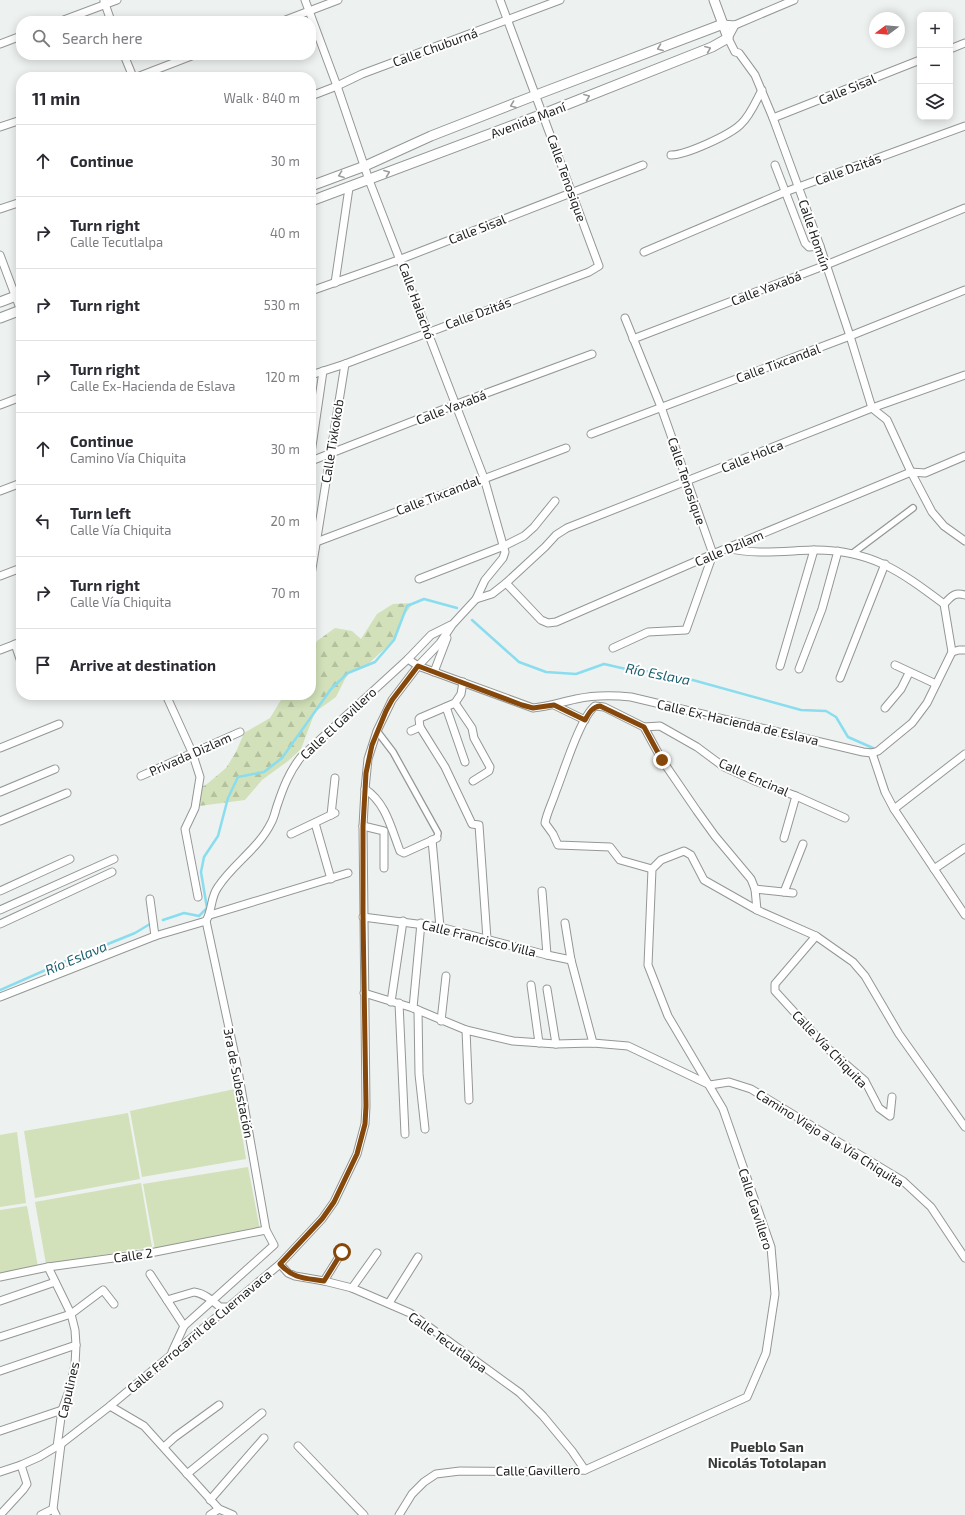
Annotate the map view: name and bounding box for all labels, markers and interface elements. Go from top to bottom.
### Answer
north arrow [869,12,905,48]
map controls [917,12,953,120]
button: + [917,12,953,48]
search box [16,16,316,60]
street label: Calle Chuburná [390,24,480,70]
icon: search [30,27,52,49]
text: Search here [62,29,143,47]
one-way arrow [657,44,664,52]
one-way arrow [703,46,711,54]
button: − [917,48,953,84]
street label: Calle Sisal [816,70,878,108]
button: layers [917,84,953,120]
text: 11 min [32,88,80,108]
text: Walk · 840 m [223,90,300,106]
one-way arrow [583,93,590,101]
street label: Avenida Maní [488,98,569,142]
one-way arrow [509,100,516,108]
street label: Calle Tenosique [544,132,590,224]
icon: ahead [32,150,54,172]
street label: Calle Dzitás [813,150,883,188]
text: Continue [70,152,133,170]
text: 30 m [271,153,300,169]
one-way arrow [337,170,344,179]
one-way arrow [384,170,391,178]
street label: Calle Homún [795,197,835,273]
street label: Calle Sisal [446,211,508,247]
text: Turn right [70,216,140,234]
icon: right [32,222,54,244]
text: 40 m [270,225,300,241]
text: Calle Tecutlalpa [70,234,163,250]
street label: Calle Halachó [396,261,438,341]
street label: Calle Yaxabá [729,267,803,309]
icon: right [32,294,54,316]
street label: Calle Dzitás [443,294,513,332]
text: Turn right [70,296,140,314]
text: 530 m [264,297,300,313]
street label: Calle Tixcandal [734,340,823,386]
text: Turn right [70,360,140,378]
icon: right [32,366,54,388]
text: 120 m [265,369,300,385]
text: Calle Ex-Hacienda de Eslava [70,378,236,394]
street label: Calle Yaxabá [414,386,488,428]
street label: Calle Tixkokob [317,398,347,484]
text: Continue [70,432,133,450]
street label: Calle Tenosique [665,435,709,527]
street label: Calle Holca [719,436,785,476]
icon: ahead [32,438,54,460]
text: 30 m [271,441,300,457]
text: Camino Vía Chiquita [70,450,186,466]
street label: Calle Tixcandal [394,472,482,518]
text: Turn left [70,504,131,522]
icon: left [32,510,54,532]
text: 20 m [271,513,300,529]
text: Calle Vía Chiquita [70,522,171,538]
street label: Calle Dzilam [692,526,766,570]
text: Turn right [70,576,140,594]
icon: right [32,582,54,604]
text: 70 m [271,585,300,601]
text: Calle Vía Chiquita [70,594,171,610]
icon: arrive [32,654,54,676]
text: Arrive at destination [70,656,216,674]
water label: Río Eslava [624,659,692,688]
street label: Calle El Gavillero [297,684,379,762]
street label: Calle Ex-Hacienda de Eslava [656,696,820,748]
street label: Privada Dizlam [146,729,234,779]
route end [653,751,671,769]
street label: Calle Encinal [716,754,792,800]
street label: Calle Francisco Villa [420,916,538,960]
water label: Río Eslava [42,937,109,978]
street label: Calle Vía Chiquita [789,1007,871,1091]
street label: 3ra de Subestación [220,1026,258,1140]
street label: Camino Viejo a la Vía Chiquita [753,1086,907,1190]
street label: Calle Gavillero [735,1166,777,1252]
route start [333,1243,351,1261]
street label: Calle 2 [112,1244,154,1266]
street label: Calle Ferrocarril de Cuernavaca [124,1266,274,1396]
street label: Calle Tecutlalpa [406,1308,490,1376]
street label: Capulines [54,1360,82,1420]
district label: Pueblo San Nicolás Totolapan [708,1438,826,1471]
street label: Calle Gavillero [496,1461,580,1479]

